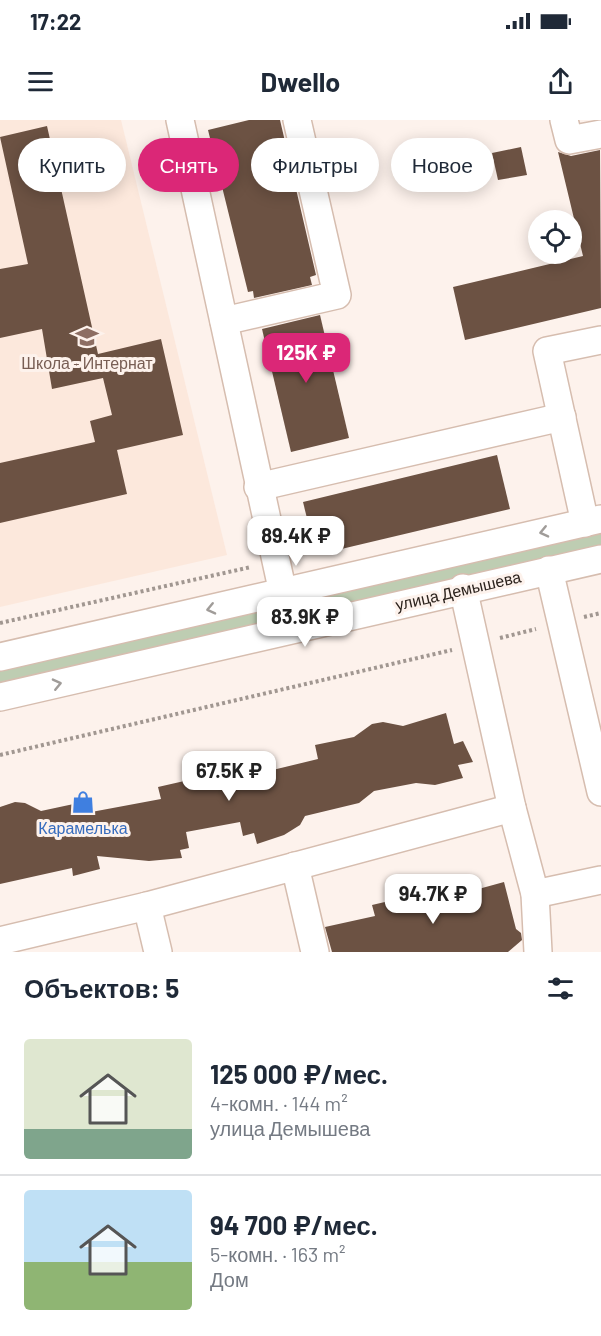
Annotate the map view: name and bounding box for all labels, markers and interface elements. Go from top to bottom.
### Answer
text: 17:22 [30,8,81,34]
icon: menu [24,65,57,98]
text: Dwello [261,65,340,97]
icon: share [544,65,577,98]
chip: Купить [18,138,126,192]
chip: Снять [138,138,239,192]
chip: Фильтры [251,138,379,192]
chip: Новое [391,138,494,192]
map controls [528,210,582,264]
button: locate [528,210,582,264]
school or university icon: Школа - Интернат [74,324,100,350]
pin: 125K ₽ [257,333,355,384]
text: 125K ₽ [276,340,336,364]
place label: Школа - Интернат [21,353,153,372]
pin: 89.4K ₽ [241,516,351,567]
text: 89.4K ₽ [261,523,331,547]
one-way arrow [539,525,549,538]
street label: улица Демышева [393,566,523,614]
pin: 83.9K ₽ [250,597,360,648]
one-way arrow [206,602,216,615]
text: 83.9K ₽ [271,604,339,628]
one-way arrow [52,678,62,691]
pin: 67.5K ₽ [174,751,284,802]
text: 67.5K ₽ [196,758,262,782]
shop icon: Карамелька [70,789,96,815]
place label: Карамелька [38,818,128,837]
pin: 94.7K ₽ [378,874,488,925]
text: 94.7K ₽ [399,881,467,905]
text: Объектов: 5 [24,972,179,1003]
icon: filters [544,972,577,1005]
text: 125 000 ₽/мес. [210,1058,388,1089]
icon: home [72,1063,144,1135]
text: 4-комн. · 144 m² [210,1091,348,1115]
text: улица Демышева [210,1116,370,1140]
text: 94 700 ₽/мес. [210,1209,378,1240]
icon: home [72,1214,144,1286]
text: 5-комн. · 163 m² [210,1242,345,1266]
text: Дом [210,1267,249,1291]

